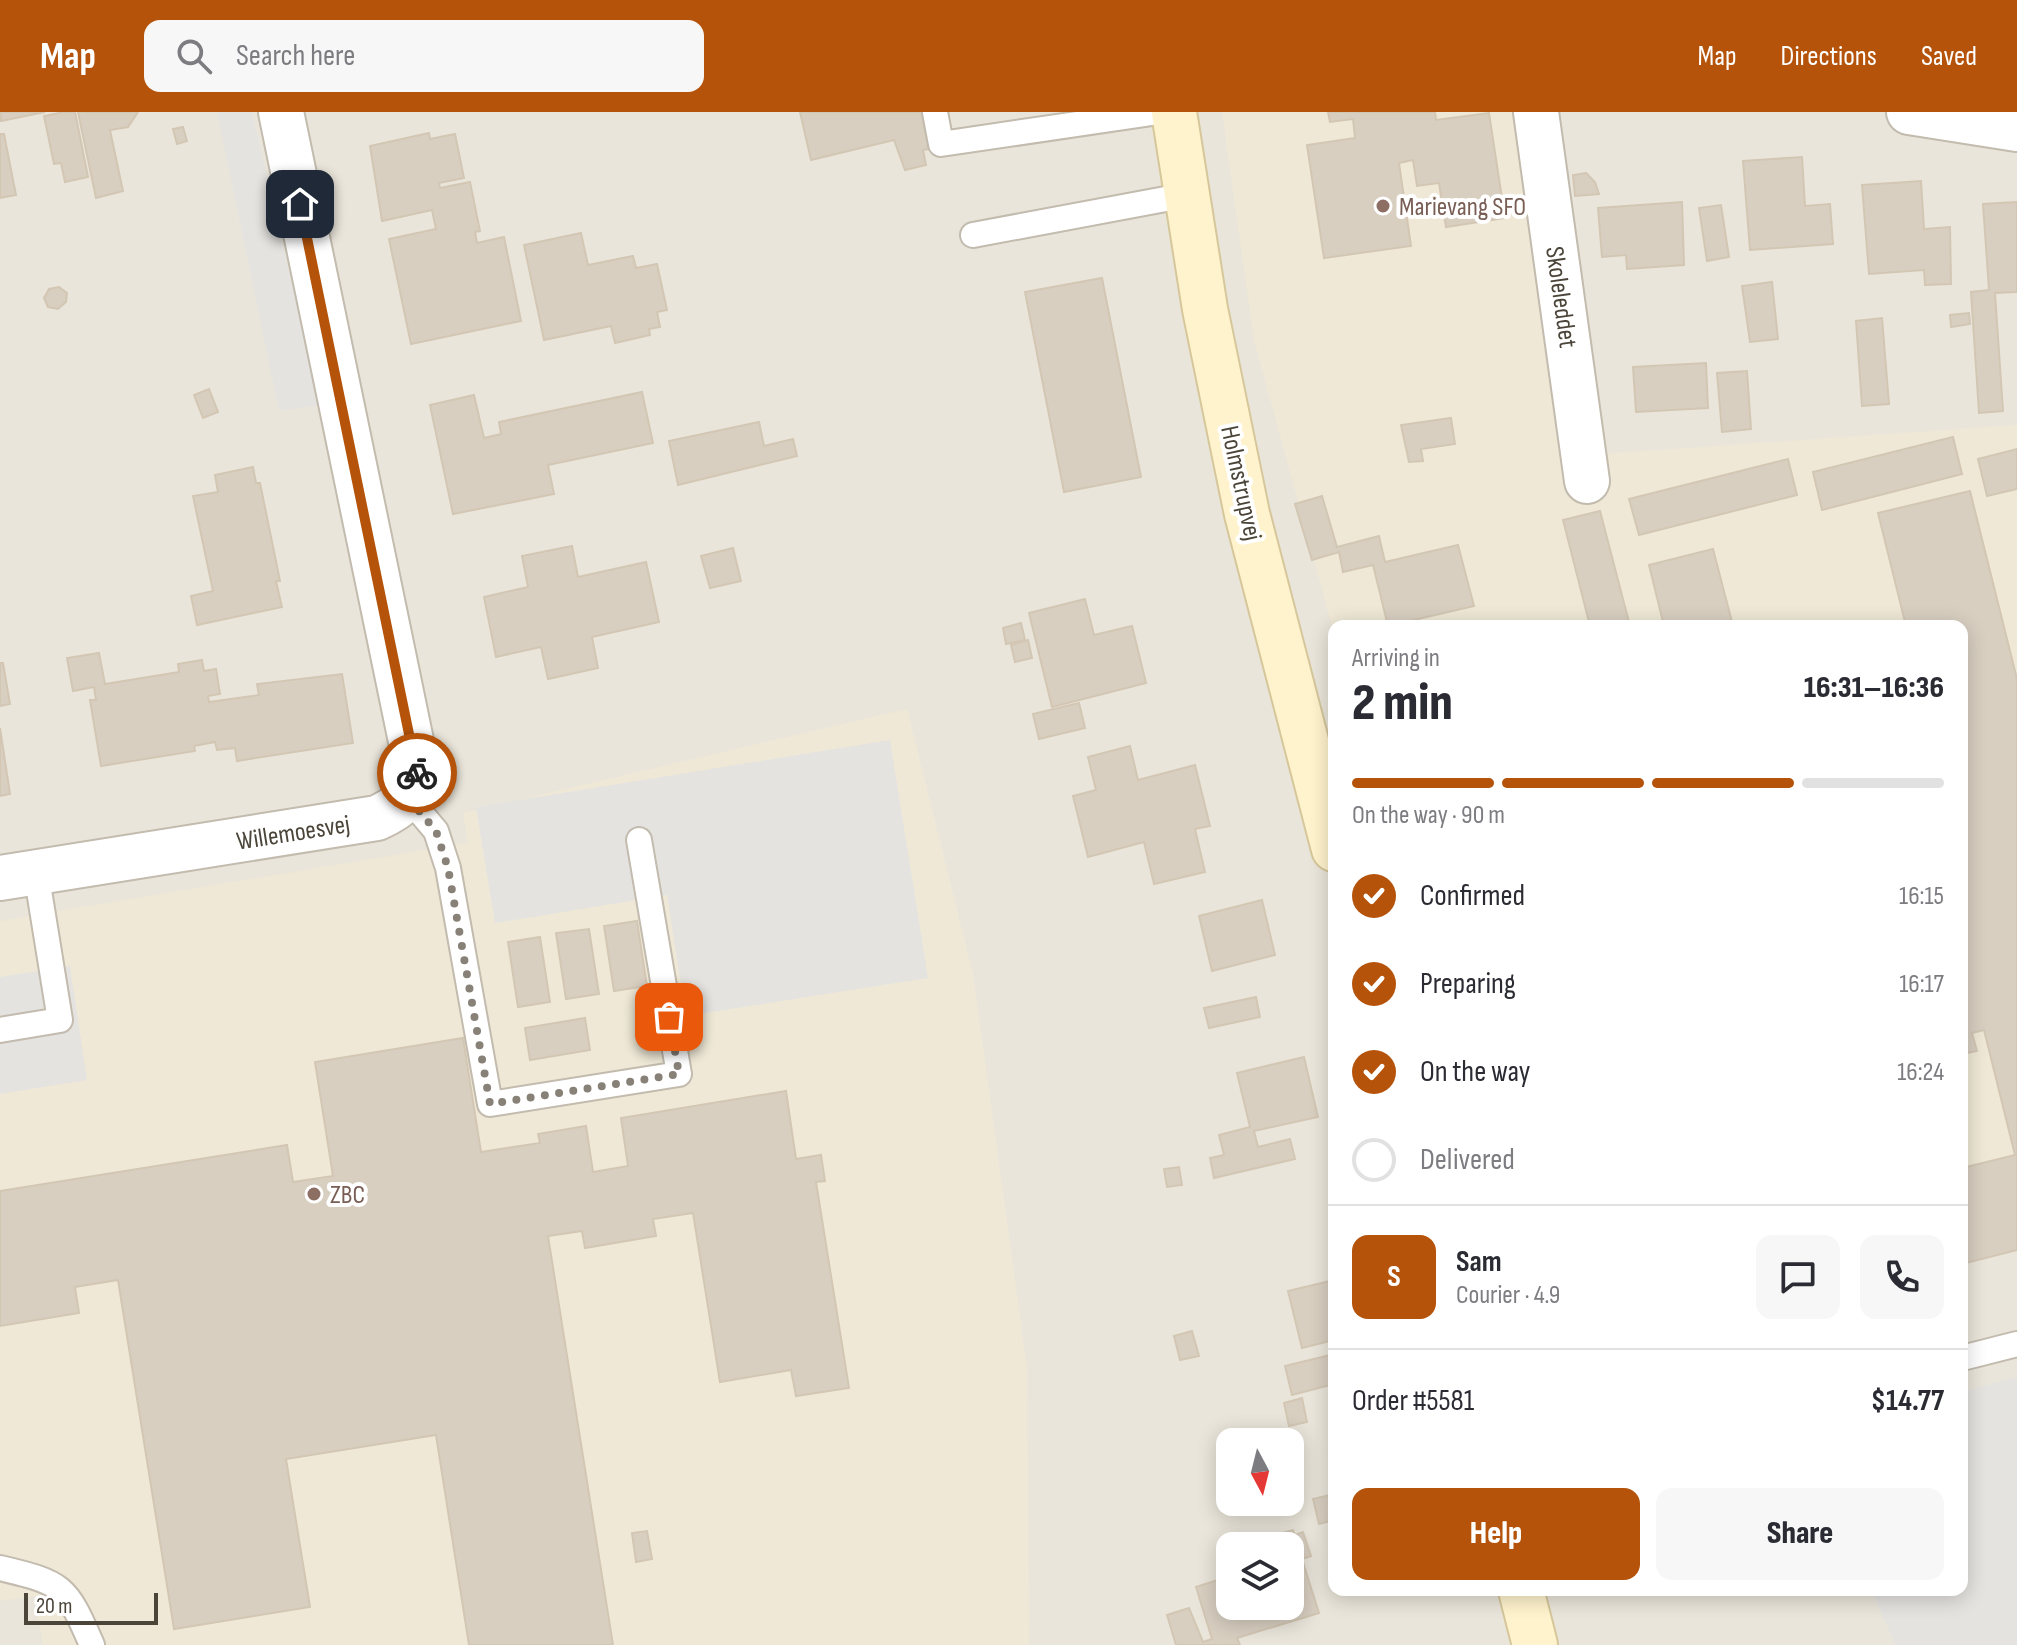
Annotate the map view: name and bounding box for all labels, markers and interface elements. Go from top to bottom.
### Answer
search box [144,20,704,92]
text: Map [40,34,96,79]
icon: search [172,34,216,78]
text: Search here [236,38,355,74]
text: Map [1698,40,1737,73]
text: Directions [1781,40,1877,73]
text: Saved [1921,40,1977,73]
pin [266,170,334,238]
icon: home [278,182,322,226]
place label: Marievang SFO [1399,192,1526,223]
marker: Marievang SFO [1374,197,1392,215]
street label: Skoleleddet [1538,245,1583,350]
street label: Holmstrupvej [1213,423,1268,544]
text: Arriving in [1352,643,1440,674]
text: 16:31–16:36 [1804,670,1944,706]
text: 2 min [1352,672,1453,735]
courier [377,733,457,813]
icon: bike [395,751,439,795]
text: On the way · 90 m [1352,800,1505,831]
street label: Willemoesvej [234,809,352,858]
icon: check [1352,874,1396,918]
text: Confirmed [1420,878,1525,914]
text: 16:15 [1899,881,1944,912]
icon: check [1352,962,1396,1006]
text: Preparing [1420,966,1516,1002]
text: 16:17 [1899,969,1944,1000]
pin [635,983,703,1051]
icon: bag [647,995,691,1039]
icon: check [1352,1050,1396,1094]
text: On the way [1420,1054,1530,1090]
text: 16:24 [1897,1057,1944,1088]
text: Delivered [1420,1142,1515,1178]
place label: ZBC [330,1180,365,1211]
marker: ZBC [305,1185,323,1203]
button: chat [1756,1235,1840,1319]
button: phone [1860,1235,1944,1319]
text: Sam [1456,1244,1502,1280]
text: S [1387,1259,1401,1295]
text: Courier · 4.9 [1456,1280,1560,1311]
text: Order #5581 [1352,1383,1474,1419]
text: $14.77 [1871,1383,1944,1419]
north arrow [1216,1428,1304,1516]
map controls [1216,1428,1304,1620]
button: Help [1352,1488,1640,1580]
button: Share [1656,1488,1944,1580]
button: layers [1216,1532,1304,1620]
scale bar [24,1589,158,1625]
text: 20 m [36,1593,73,1620]

